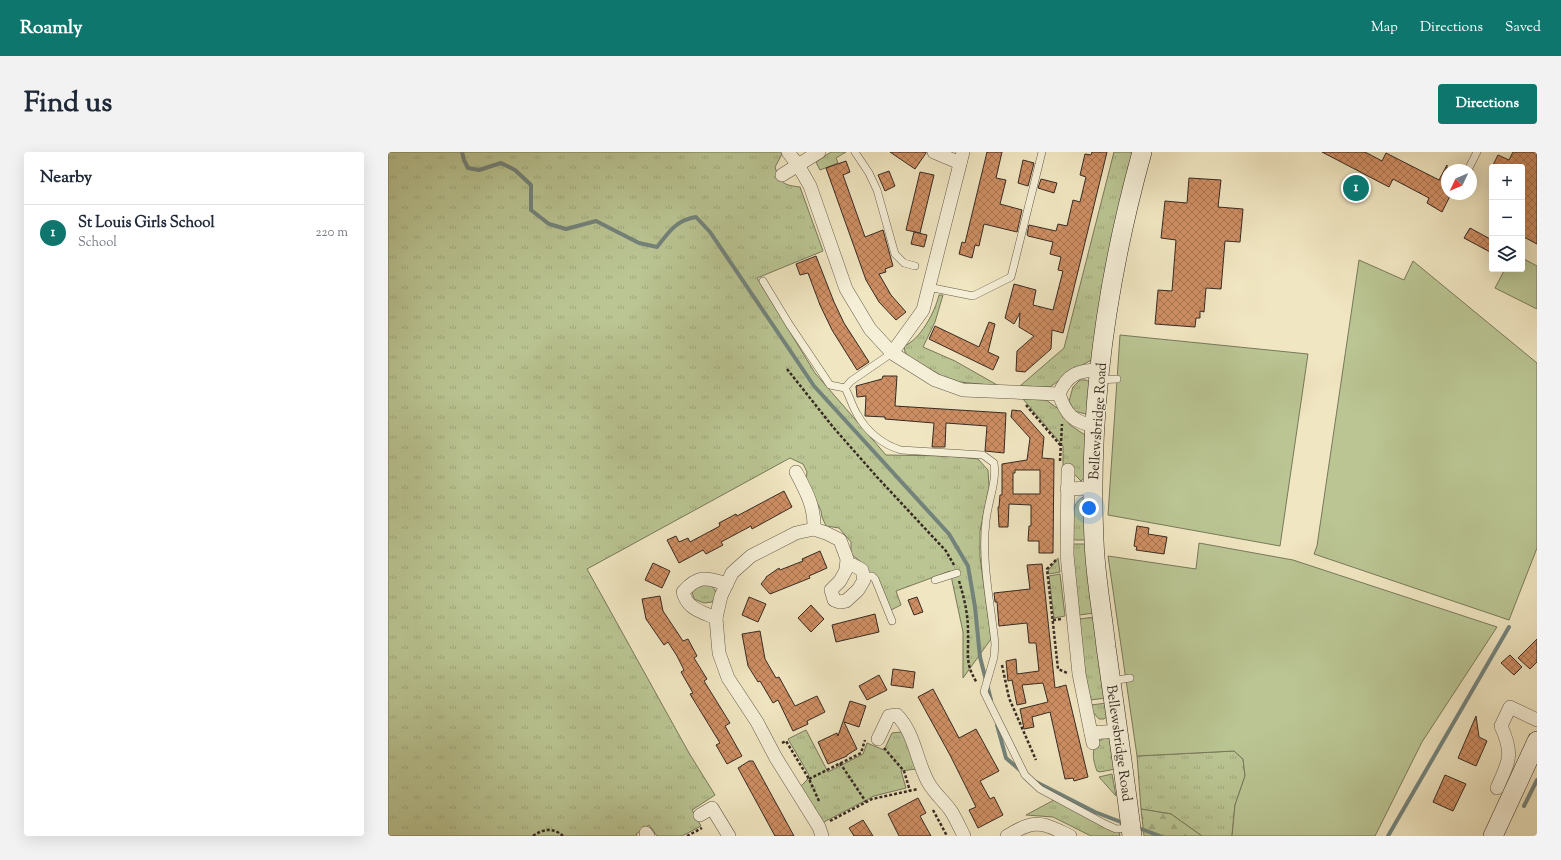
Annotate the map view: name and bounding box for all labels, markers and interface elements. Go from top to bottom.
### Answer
text: Roamly [20,15,83,42]
text: Map [1371,18,1398,38]
text: Directions [1420,18,1483,38]
text: Saved [1505,18,1541,38]
text: Find us [24,84,112,124]
button: Directions [1438,84,1537,124]
north arrow [1441,164,1477,200]
map controls [1489,164,1525,272]
button: + [1489,164,1525,200]
text: Nearby [40,166,92,190]
pin: 1 [1343,173,1369,203]
button: − [1489,200,1525,236]
text: St Louis Girls School [78,213,215,234]
text: 1 [51,224,55,242]
text: 220 m [315,224,348,242]
text: School [78,234,117,252]
button: layers [1489,236,1525,272]
street label: Bellewsbridge Road [1085,362,1113,480]
your location [1079,498,1099,518]
street label: Bellewsbridge Road [1100,684,1136,803]

